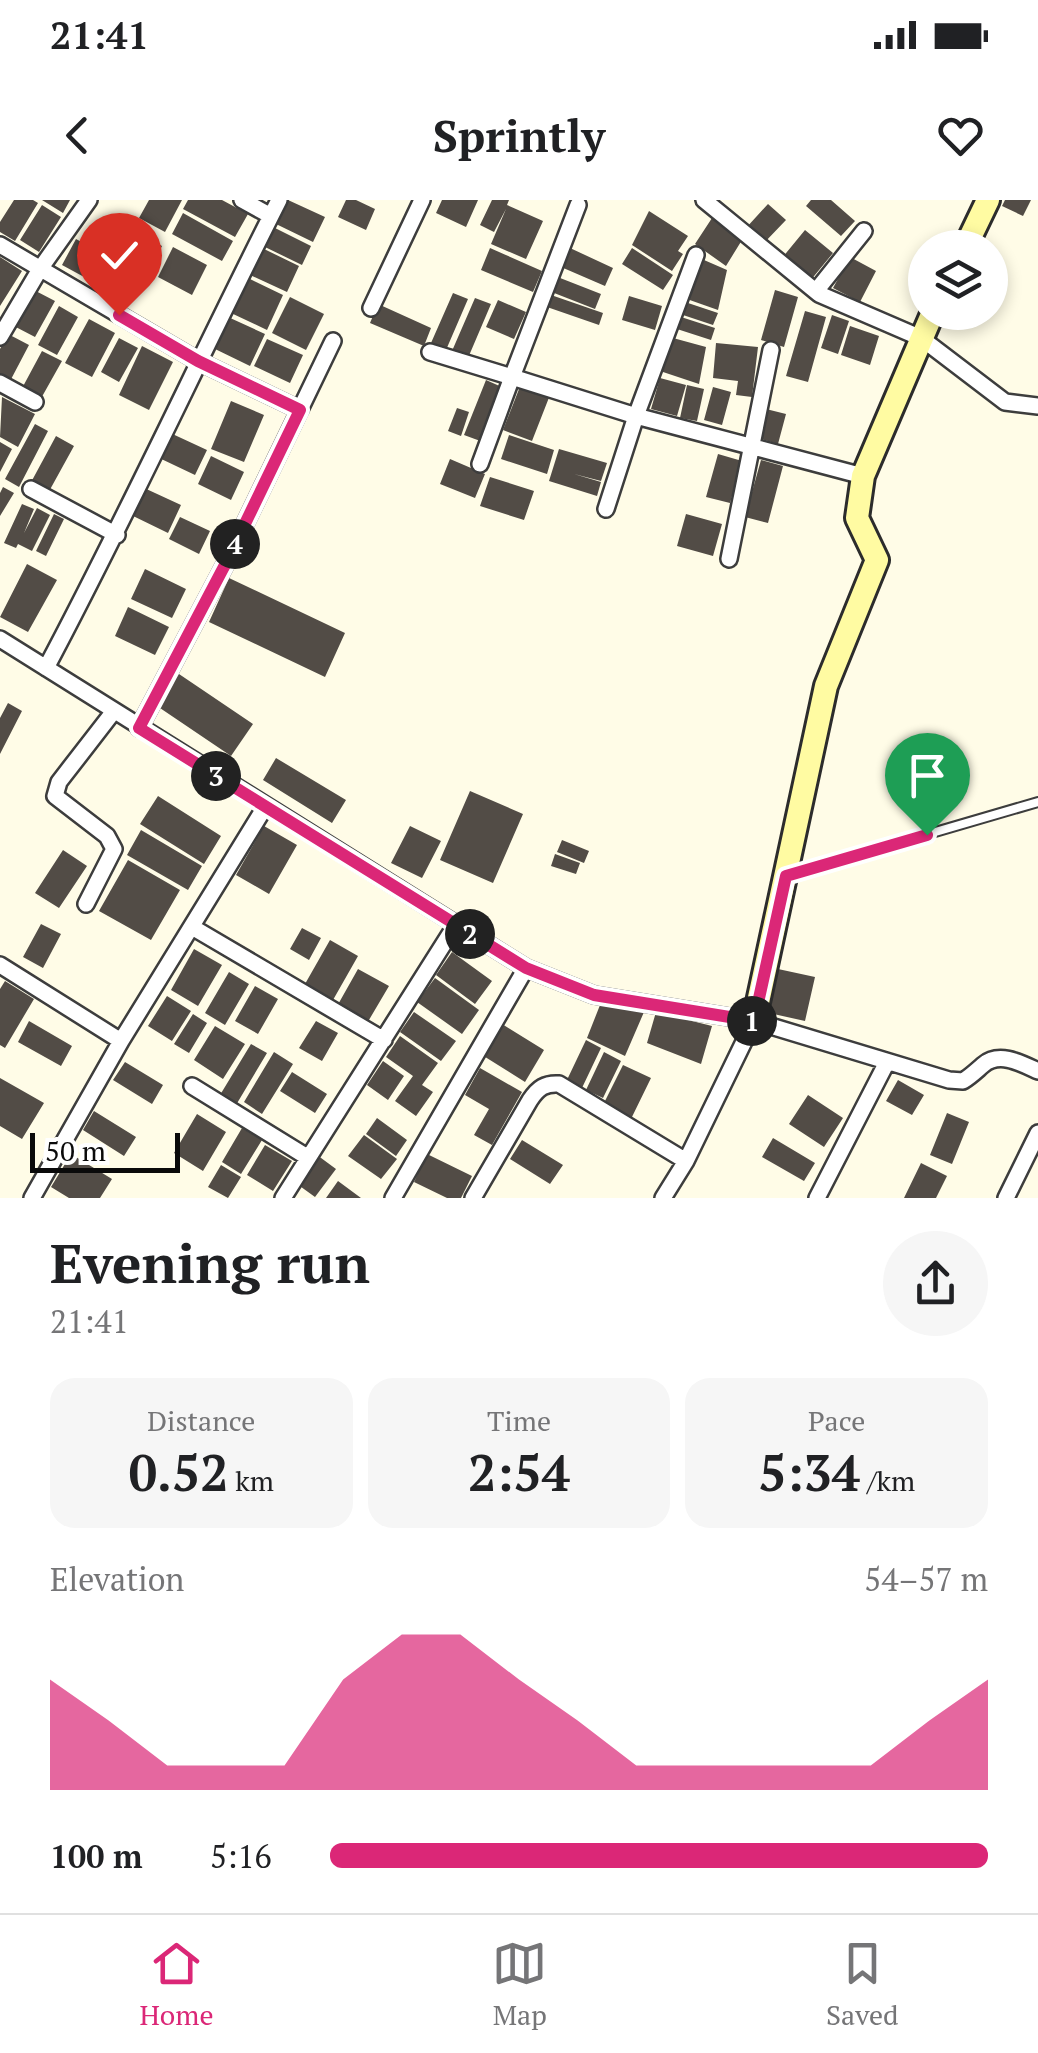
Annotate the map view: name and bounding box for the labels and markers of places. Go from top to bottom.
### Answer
pin [77,213,162,316]
pin: 4 [210,519,260,569]
pin [885,733,970,836]
pin: 3 [191,751,241,801]
pin: 2 [445,909,495,959]
pin: 1 [727,996,777,1046]

